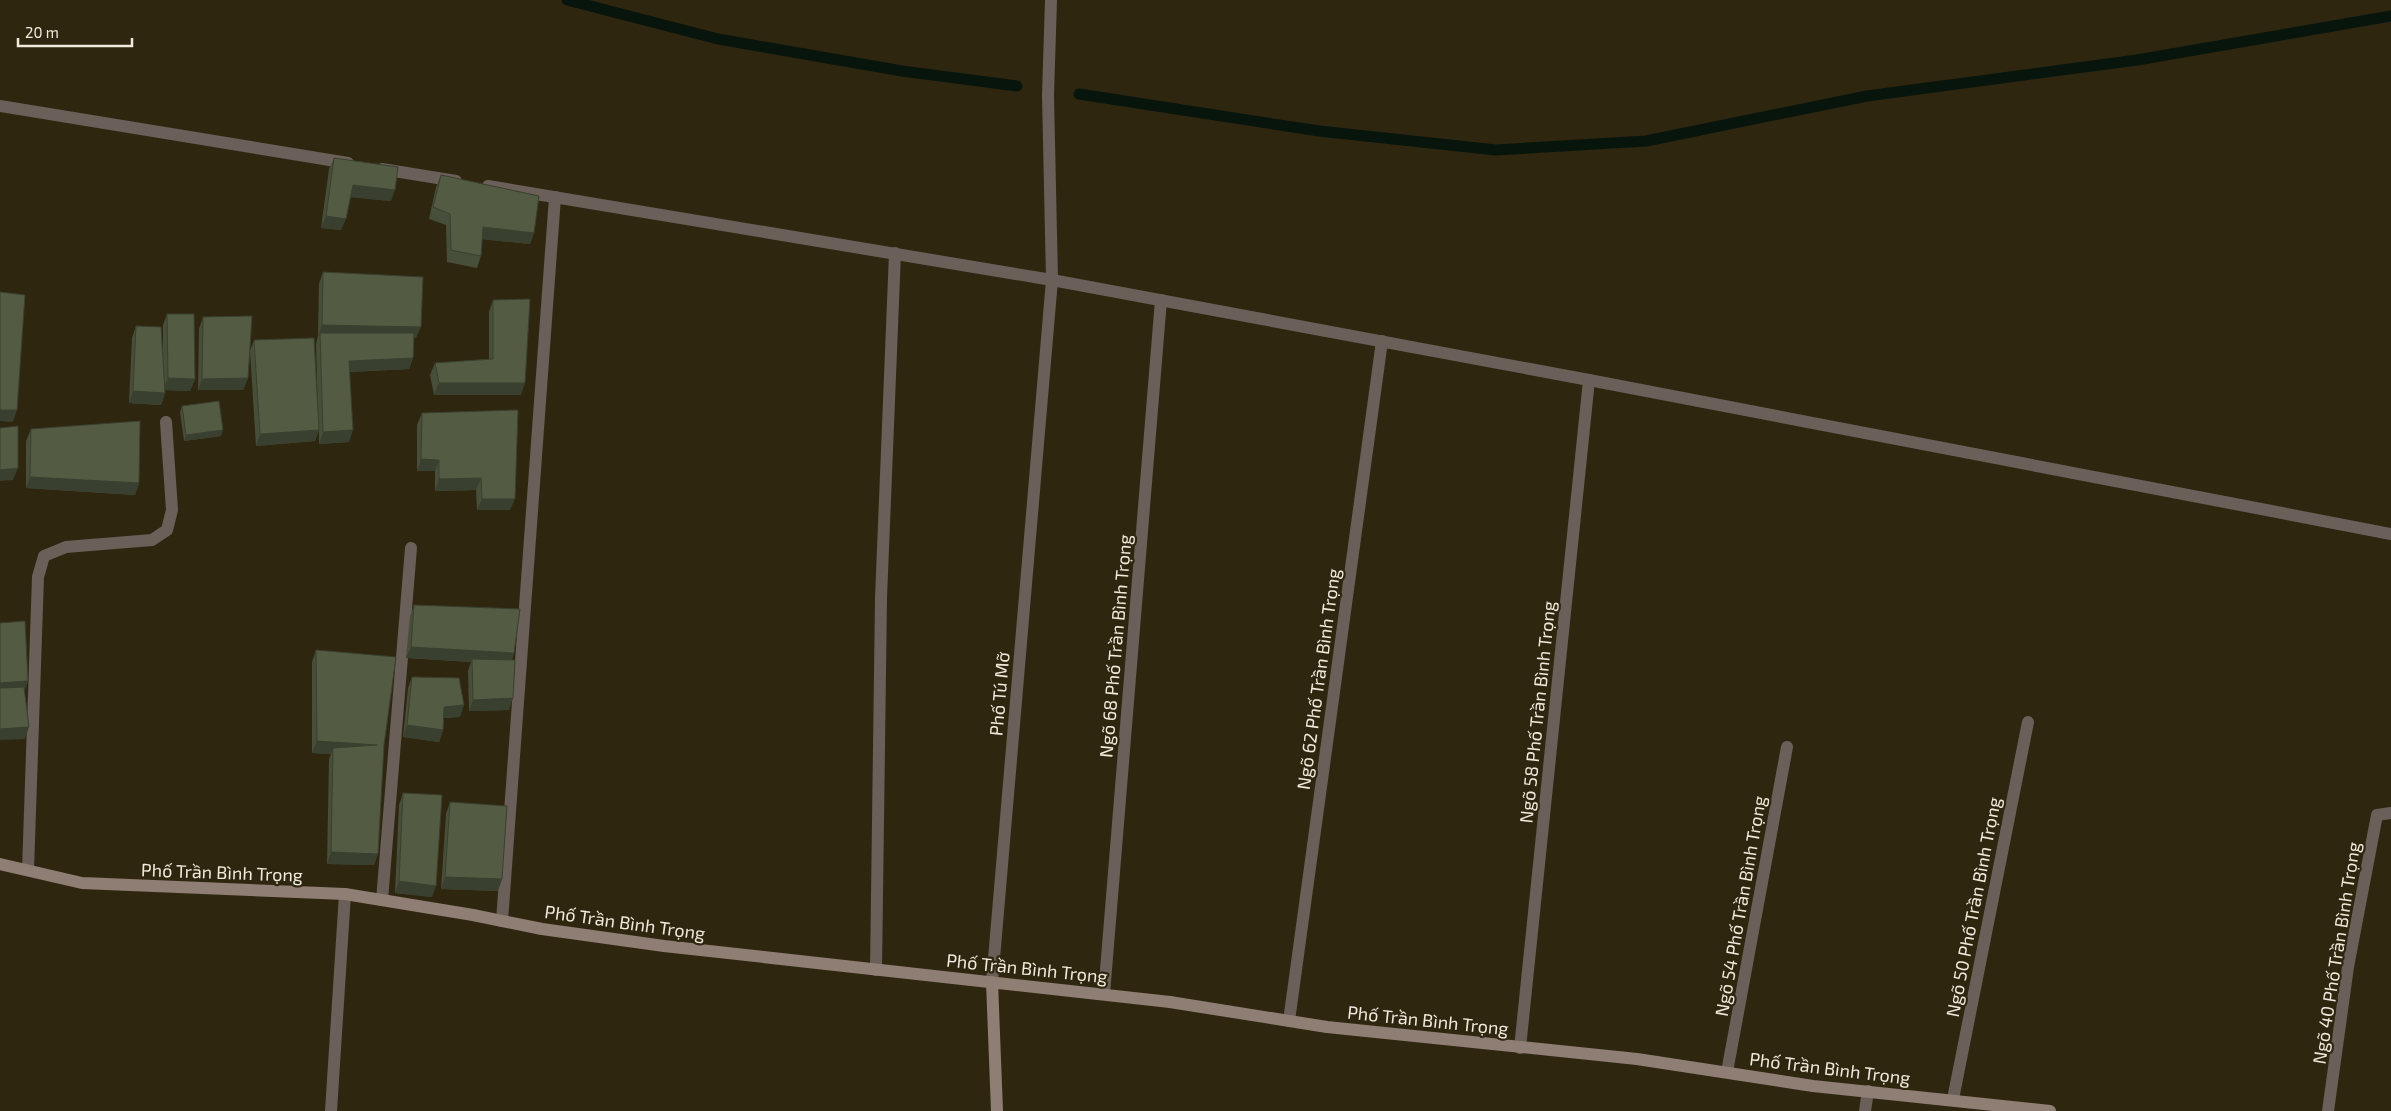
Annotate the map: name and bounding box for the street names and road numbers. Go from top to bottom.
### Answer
street label: Ngõ 68 Phố Trần Bình Trọng [1094,533,1136,759]
street label: Ngõ 62 Phố Trần Bình Trọng [1292,567,1344,791]
street label: Ngõ 58 Phố Trần Bình Trọng [1514,600,1560,824]
street label: Phố Tú Mỡ [984,651,1014,737]
street label: Ngõ 54 Phố Trần Bình Trọng [1710,794,1770,1018]
street label: Ngõ 50 Phố Trần Bình Trọng [1941,795,2005,1019]
street label: Ngõ 40 Phố Trần Bình Trọng [2308,840,2364,1066]
street label: Phố Trần Bình Trọng [141,858,303,886]
street label: Phố Trần Bình Trọng [543,900,707,944]
street label: Phố Trần Bình Trọng [945,949,1109,987]
street label: Phố Trần Bình Trọng [1346,1001,1510,1039]
street label: Phố Trần Bình Trọng [1748,1047,1912,1089]

